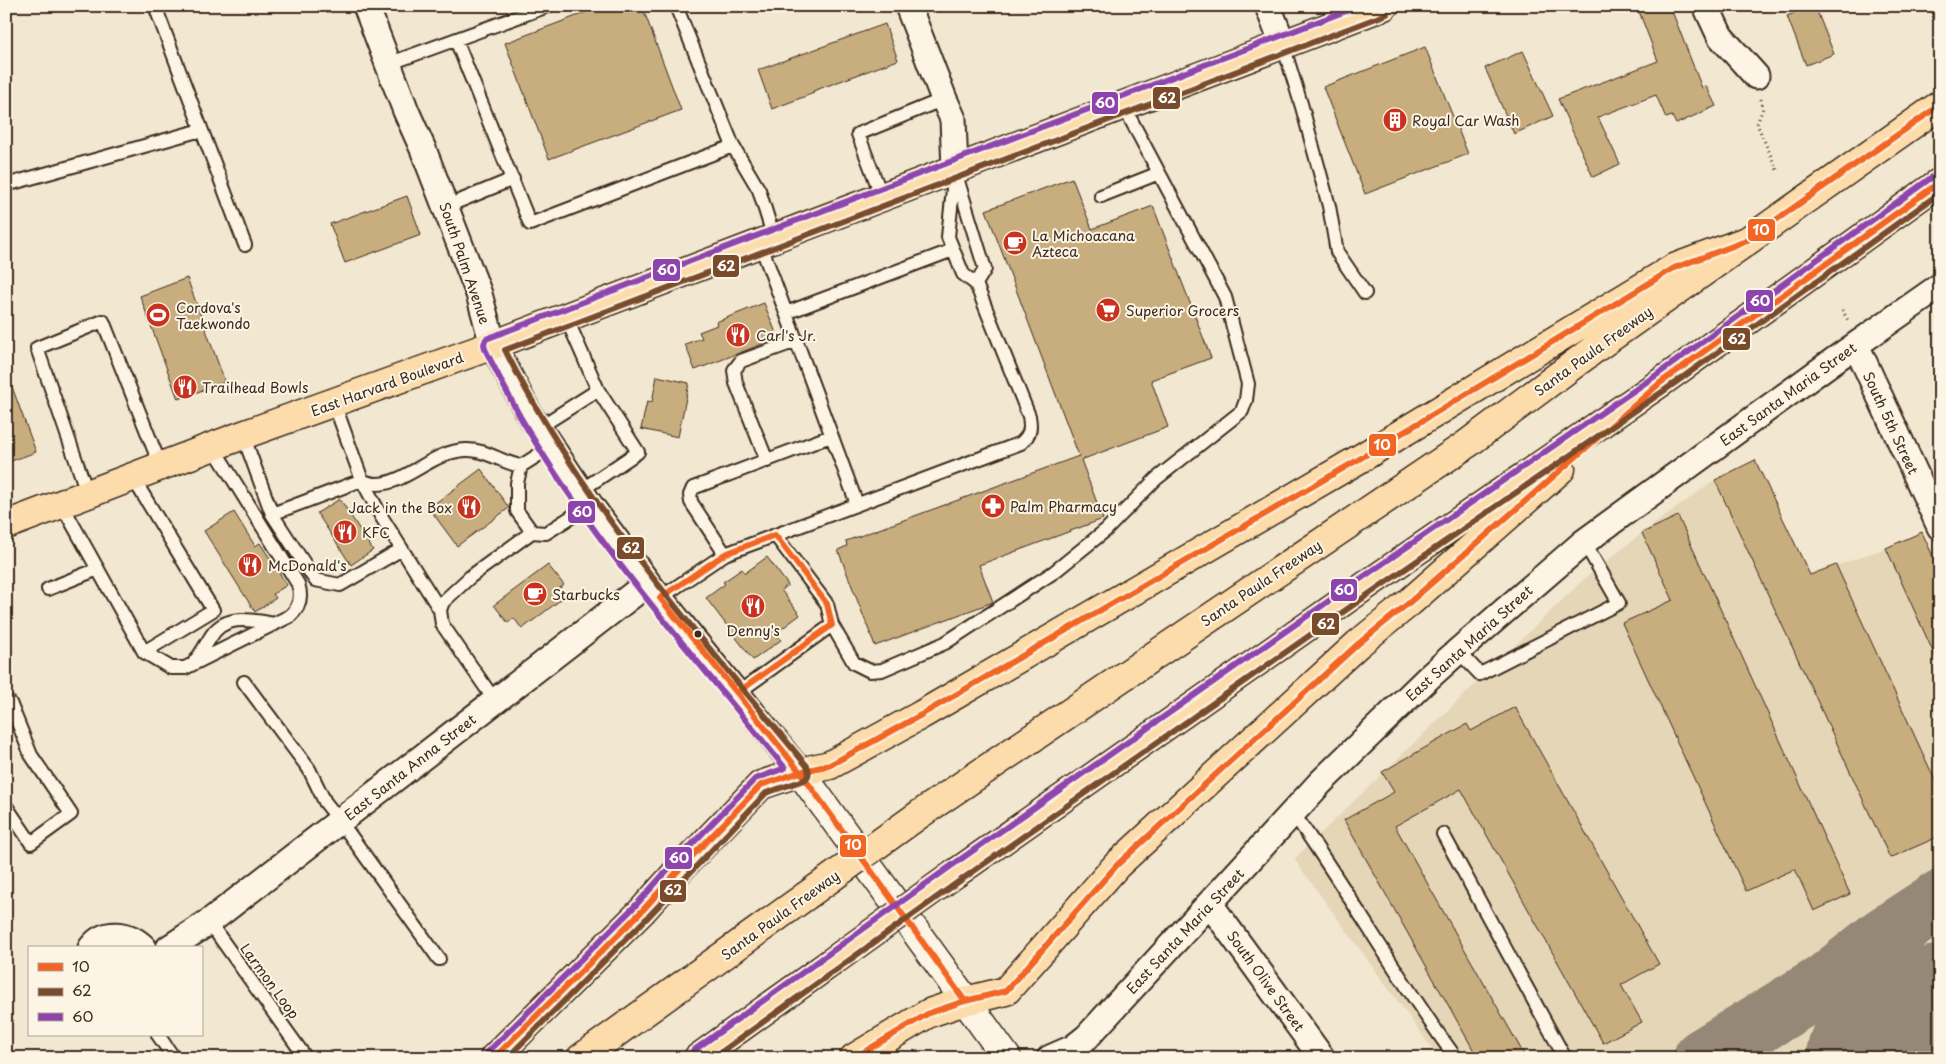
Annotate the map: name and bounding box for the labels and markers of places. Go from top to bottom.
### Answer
building icon: Royal Car Wash [1382,107,1408,133]
place label: Royal Car Wash [1412,110,1520,131]
place label: La Michoacana Azteca [1032,225,1135,262]
cafe icon: La Michoacana Azteca [1002,230,1028,256]
place label: Cordova's Taekwondo [176,297,251,334]
supermarket icon: Superior Grocers [1095,297,1121,323]
place label: Superior Grocers [1126,300,1239,321]
sports icon: Cordova's Taekwondo [145,302,171,328]
restaurant icon: Carl's Jr. [725,322,751,348]
place label: Carl's Jr. [756,325,816,346]
restaurant icon: Trailhead Bowls [172,374,198,400]
place label: Trailhead Bowls [202,377,308,398]
pharmacy icon: Palm Pharmacy [980,493,1006,519]
restaurant icon: Jack in the Box [456,494,482,520]
place label: Palm Pharmacy [1010,496,1117,517]
place label: Jack in the Box [349,497,452,518]
restaurant icon: KFC [332,519,358,545]
place label: KFC [362,522,390,543]
restaurant icon: McDonald's [237,552,263,578]
place label: McDonald's [268,555,347,576]
cafe icon: Starbucks [522,581,548,607]
place label: Starbucks [552,584,620,605]
restaurant icon: Denny's [740,593,766,619]
place label: Denny's [726,620,780,641]
unlabelled marker [693,629,703,639]

